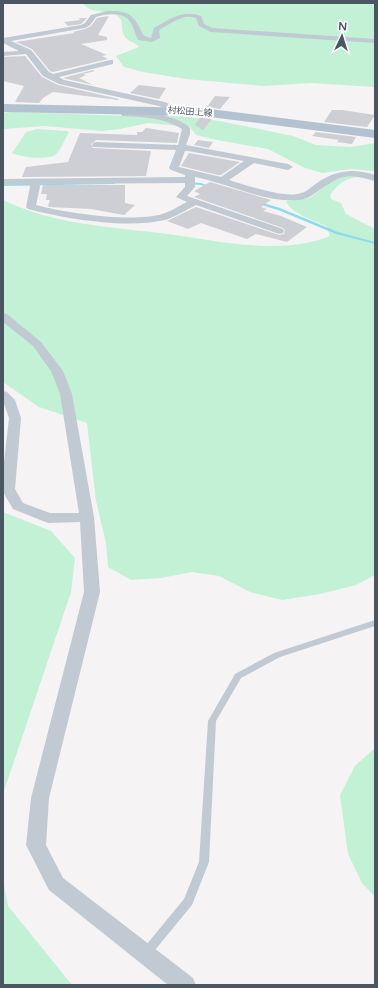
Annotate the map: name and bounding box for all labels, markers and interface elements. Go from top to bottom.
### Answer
north arrow [322,16,362,56]
text: N [338,20,348,33]
street label: 村松田上線 [167,104,214,119]

